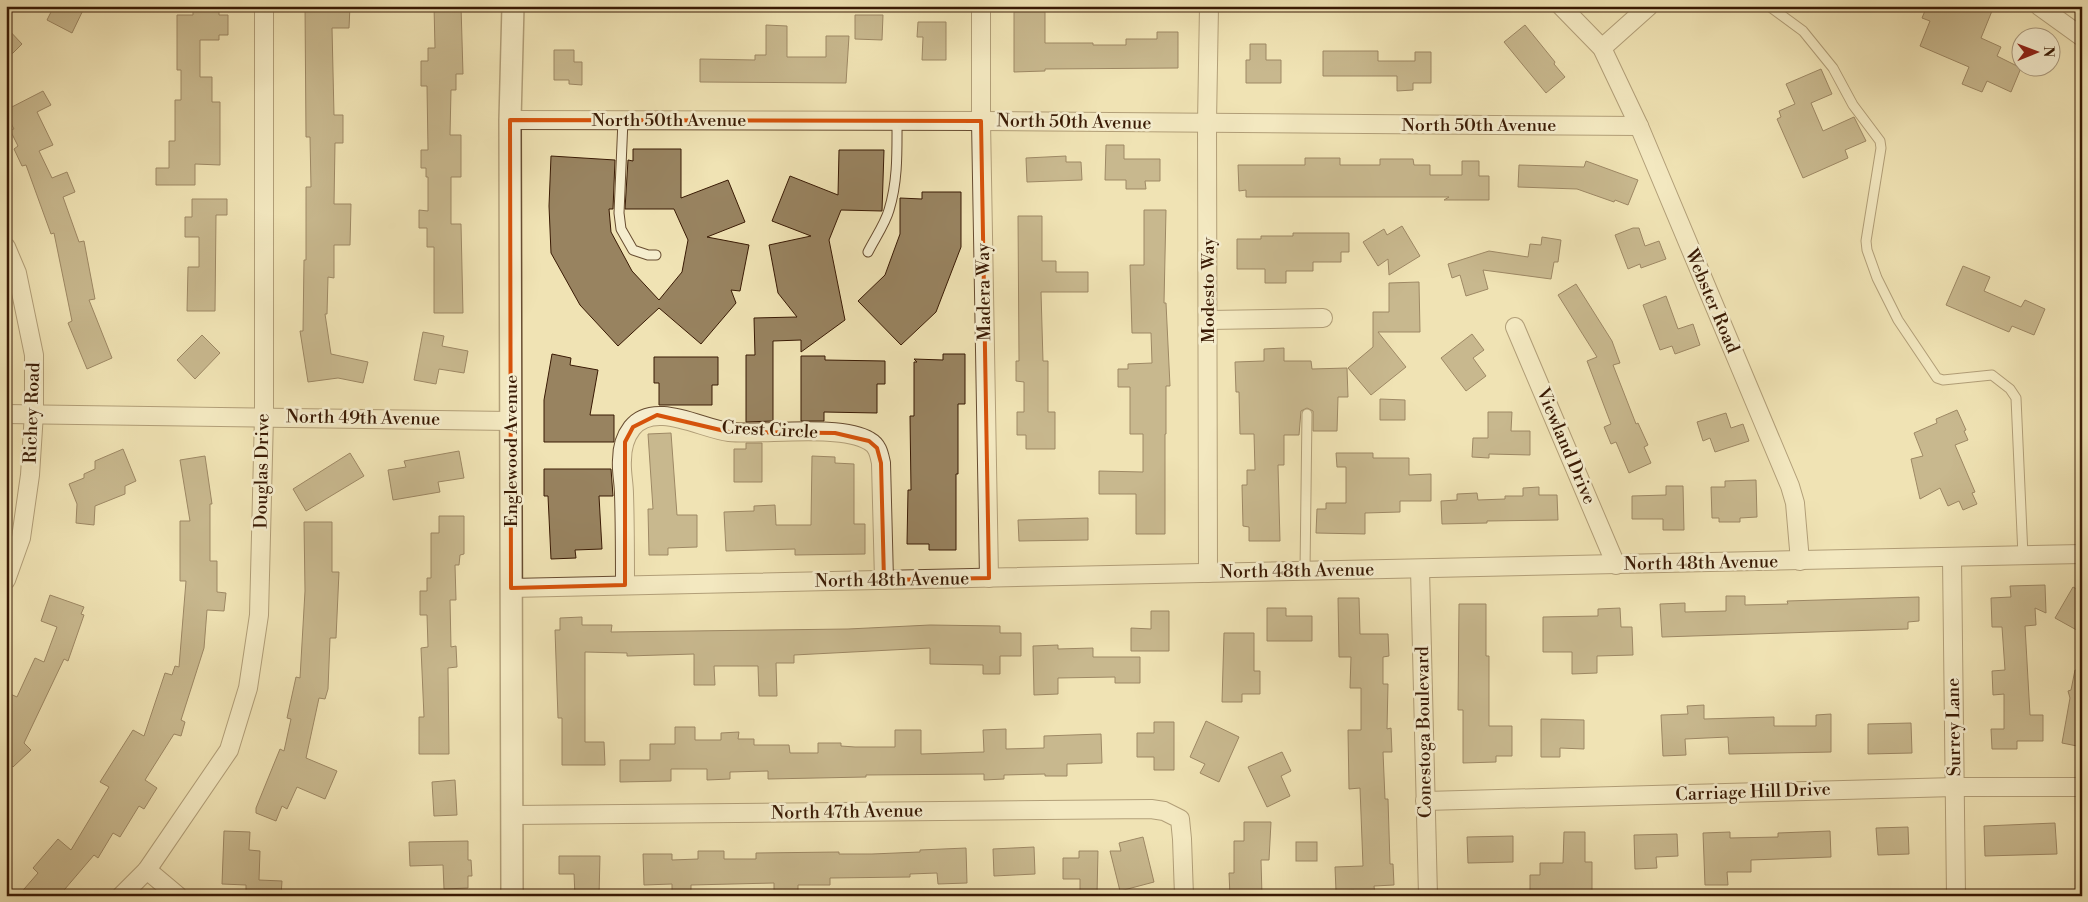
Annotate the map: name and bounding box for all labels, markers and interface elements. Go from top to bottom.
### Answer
north arrow [2010,28,2060,78]
text: N [2039,46,2057,57]
street label: North 50th Avenue [592,109,746,132]
street label: North 50th Avenue [996,109,1152,135]
street label: North 50th Avenue [1402,114,1556,137]
street label: Modesto Way [1197,237,1220,343]
street label: Madera Way [972,243,996,341]
street label: Webster Road [1679,244,1745,357]
street label: Richey Road [19,361,45,464]
street label: Englewood Avenue [500,375,523,527]
street label: Viewland Drive [1531,383,1601,508]
street label: North 49th Avenue [286,405,440,431]
street label: Douglas Drive [249,413,275,529]
street label: Crest Circle [721,416,819,444]
street label: North 48th Avenue [1623,550,1779,576]
street label: North 48th Avenue [1219,558,1375,584]
street label: North 48th Avenue [814,567,970,593]
street label: Conestoga Boulevard [1411,645,1437,818]
street label: Surrey Lane [1942,677,1966,777]
street label: Carriage Hill Drive [1675,778,1831,806]
street label: North 47th Avenue [771,799,923,825]

